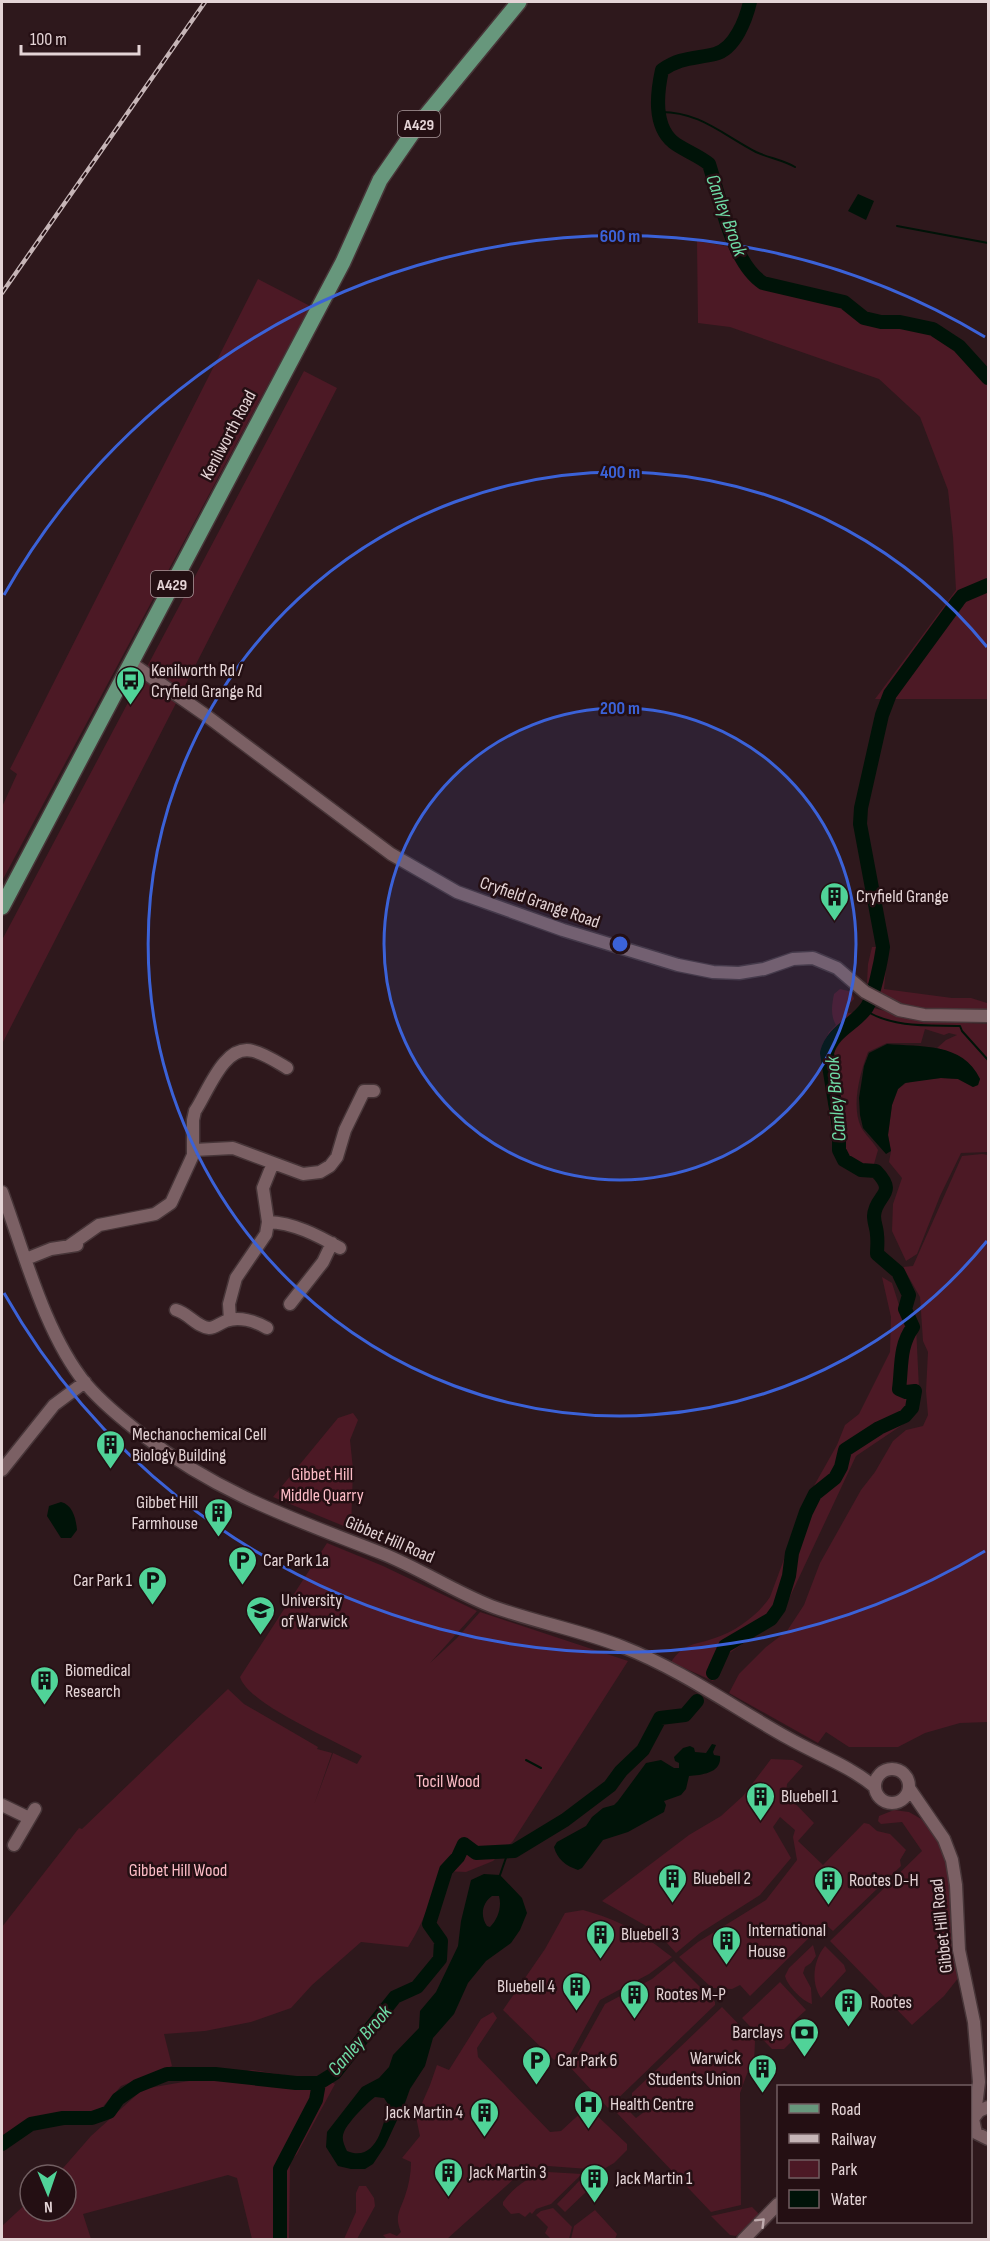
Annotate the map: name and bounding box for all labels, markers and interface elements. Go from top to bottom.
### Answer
scale bar [21,18,140,56]
text: 100 m [30,29,67,50]
road number: A429 [398,111,440,137]
water label: Canley Brook [700,171,752,260]
text: 600 m [600,226,640,247]
street label: Kenilworth Road [196,387,261,484]
text: 400 m [600,462,640,483]
road number: A429 [151,571,193,597]
place label: Kenilworth Rd / Cryfield Grange Rd [151,660,262,702]
bus stop icon: Kenilworth Rd / Cryfield Grange Rd [114,664,146,706]
text: 200 m [600,698,640,719]
street label: Cryfield Grange Road [477,872,603,933]
building icon: Cryfield Grange [819,880,851,922]
place label: Cryfield Grange [856,886,949,907]
centre of rings [610,934,630,954]
water label: Canley Brook [820,1055,852,1143]
place label: Mechanochemical Cell Biology Building [132,1424,267,1466]
building icon: Mechanochemical Cell Biology Building [95,1428,127,1470]
park label: Gibbet Hill Middle Quarry [280,1464,364,1506]
place label: Gibbet Hill Farmhouse [131,1492,198,1534]
building icon: Gibbet Hill Farmhouse [203,1496,235,1538]
street label: Gibbet Hill Road [342,1511,438,1568]
parking icon: Car Park 1a [226,1544,258,1586]
place label: Car Park 1a [263,1550,329,1571]
parking icon: Car Park 1 [137,1564,169,1606]
place label: Car Park 1 [73,1570,133,1591]
place label: University of Warwick [281,1590,348,1632]
school or university icon: University of Warwick [244,1594,276,1636]
place label: Biomedical Research [65,1660,131,1702]
building icon: Biomedical Research [28,1664,60,1706]
park label: Tocil Wood [416,1771,480,1792]
building icon: Bluebell 1 [744,1780,776,1822]
place label: Bluebell 1 [781,1786,838,1807]
park label: Gibbet Hill Wood [129,1860,227,1881]
building icon: Bluebell 2 [656,1862,688,1904]
building icon: Rootes D-H [812,1864,844,1906]
place label: Bluebell 2 [693,1868,751,1889]
place label: Rootes D-H [849,1870,919,1891]
street label: Gibbet Hill Road [926,1878,957,1974]
building icon: Bluebell 3 [584,1918,616,1960]
place label: International House [748,1920,826,1962]
place label: Bluebell 3 [621,1924,679,1945]
building icon: International House [711,1924,743,1966]
building icon: Bluebell 4 [560,1970,592,2012]
place label: Bluebell 4 [497,1976,555,1997]
building icon: Rootes M-P [619,1978,651,2020]
place label: Rootes M-P [656,1984,726,2005]
building icon: Rootes [833,1986,865,2028]
place label: Rootes [870,1992,912,2013]
water label: Canley Brook [323,2000,397,2081]
bank icon: Barclays [788,2016,820,2058]
place label: Barclays [732,2022,783,2043]
parking icon: Car Park 6 [520,2044,552,2086]
place label: Warwick Students Union [648,2048,741,2090]
place label: Car Park 6 [557,2050,618,2071]
building icon: Warwick Students Union [746,2052,778,2094]
legend [777,2085,972,2223]
hospital icon: Health Centre [573,2088,605,2130]
place label: Health Centre [610,2094,694,2115]
building icon: Jack Martin 4 [468,2096,500,2138]
text: Road [831,2099,861,2120]
place label: Jack Martin 4 [385,2102,463,2123]
text: Railway [831,2129,876,2150]
building icon: Jack Martin 3 [432,2156,464,2198]
text: Park [831,2159,857,2180]
place label: Jack Martin 3 [468,2162,547,2183]
building icon: Jack Martin 1 [579,2162,611,2204]
north arrow [18,2163,78,2223]
place label: Jack Martin 1 [615,2168,693,2189]
text: Water [831,2189,867,2210]
text: N [44,2197,53,2216]
one-way arrow [754,2218,764,2229]

